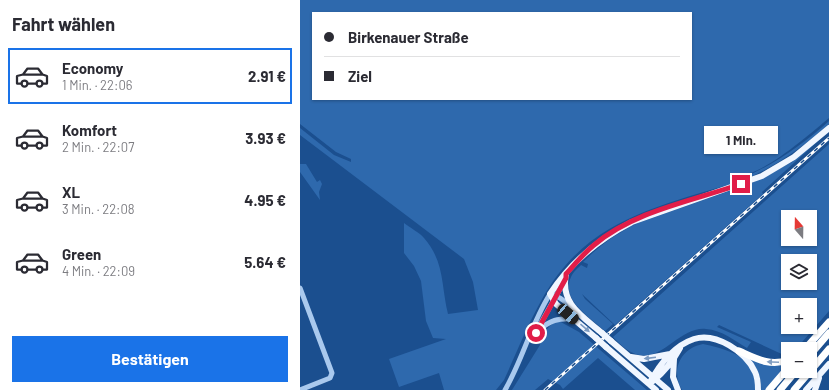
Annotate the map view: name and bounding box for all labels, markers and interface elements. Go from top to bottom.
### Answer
text: Fahrt wählen [12,13,115,35]
text: Birkenauer Straße [348,28,469,46]
icon: car [14,58,50,94]
text: Economy [62,59,123,77]
text: 2.91 € [248,67,286,85]
text: Ziel [348,67,372,85]
text: 1 Min. · 22:06 [62,77,132,93]
icon: car [14,120,50,156]
text: Komfort [62,121,117,139]
callout: 1 Min. [704,126,778,154]
text: 3.93 € [245,129,286,147]
text: 1 Min. [726,132,756,148]
text: 2 Min. · 22:07 [62,139,134,155]
route end [732,175,750,193]
icon: car [14,182,50,218]
text: XL [62,183,80,201]
text: 4.95 € [244,191,286,209]
text: 3 Min. · 22:08 [62,201,135,217]
north arrow [781,210,817,246]
map controls [781,210,817,378]
icon: car [14,244,50,280]
text: Green [62,245,101,263]
text: 5.64 € [244,253,286,271]
button: layers [781,254,817,290]
text: 4 Min. · 22:09 [62,263,135,279]
button: + [781,298,817,334]
car [555,302,581,326]
route start [527,324,545,342]
one-way arrow [579,324,590,333]
button: Bestätigen [12,336,288,382]
button: − [781,342,817,378]
one-way arrow [644,355,656,361]
one-way arrow [766,359,779,365]

